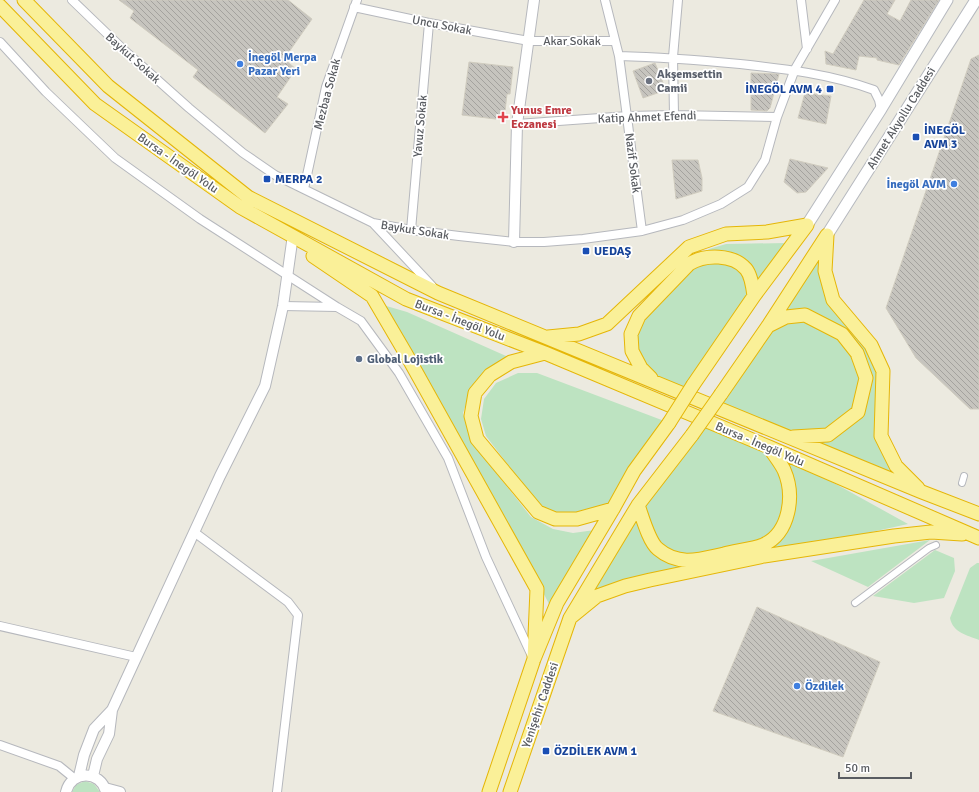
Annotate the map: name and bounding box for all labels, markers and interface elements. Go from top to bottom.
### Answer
street label: Uncu Sokak [411,12,473,39]
street label: Baykut Sokak [102,30,163,87]
street label: Akar Sokak [543,34,601,49]
place label: İnegöl Merpa Pazar Yeri [248,50,317,79]
street label: Mezbaa Sokak [311,57,344,131]
marker: İnegöl Merpa Pazar Yeri [235,59,245,69]
street label: Ahmet Akyollu Caddesi [864,64,939,172]
place label: Akşemsettin Camii [657,67,723,96]
marker: Akşemsettin Camii [644,76,654,86]
place label: İNEGÖL AVM 4 [745,82,823,97]
marker: İNEGÖL AVM 4 [825,84,835,94]
street label: Yavuz Sokak [410,94,431,158]
place label: Yunus Emre Eczanesi [510,103,572,132]
street label: Katip Ahmet Efendi [597,108,697,127]
marker: Yunus Emre Eczanesi [498,112,508,122]
place label: İNEGÖL AVM 3 [924,123,966,152]
street label: Bursa - İnegöl Yolu [134,130,221,197]
street label: Nazif Sokak [621,132,644,194]
marker: İNEGÖL AVM 3 [911,132,921,142]
place label: MERPA 2 [275,172,322,187]
marker: MERPA 2 [262,174,272,184]
place label: İnegöl AVM [887,177,946,192]
marker: İnegöl AVM [949,179,959,189]
street label: Baykut Sokak [380,218,450,243]
place label: UEDAŞ [594,244,631,259]
marker: UEDAŞ [581,246,591,256]
street label: Bursa - İnegöl Yolu [413,296,507,345]
place label: Global Lojistik [367,352,444,367]
marker: Global Lojistik [354,354,364,364]
street label: Bursa - İnegöl Yolu [713,419,807,470]
street label: Yenişehir Caddesi [519,660,562,750]
place label: Özdilek [805,679,845,694]
marker: Özdilek [792,681,802,691]
place label: ÖZDİLEK AVM 1 [554,744,637,759]
marker: ÖZDİLEK AVM 1 [541,746,551,756]
scale bar [839,754,911,780]
text: 50 m [845,761,870,776]

